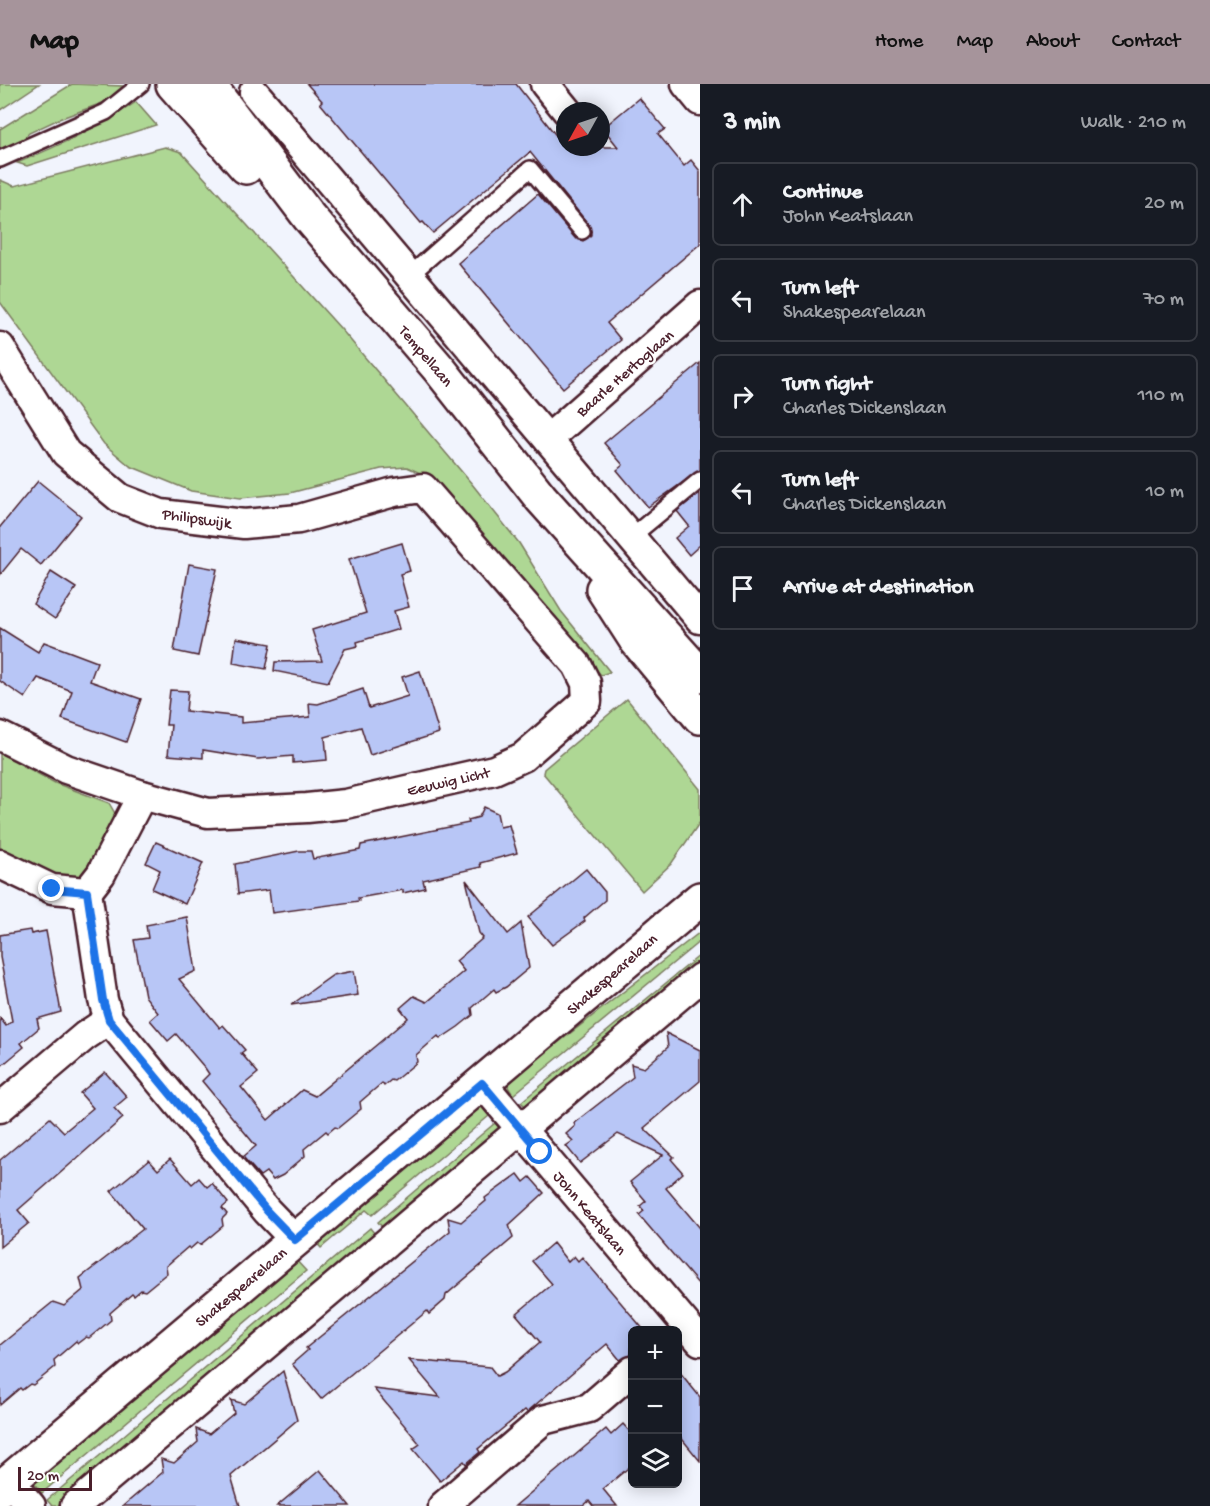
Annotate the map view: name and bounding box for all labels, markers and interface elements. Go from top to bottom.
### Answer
text: Map [30,26,79,59]
text: Home [875,30,923,55]
text: Map [956,30,993,55]
text: About [1026,30,1079,55]
text: Contact [1112,30,1180,55]
north arrow [556,102,610,156]
text: 3 min [724,108,780,139]
text: Walk · 210 m [1081,112,1186,135]
text: Continue [783,180,863,206]
icon: ahead [726,188,759,221]
text: 20 m [1144,193,1184,216]
text: John Keatslaan [783,206,913,229]
text: Turn left [783,276,857,302]
icon: left [726,284,759,317]
text: 70 m [1143,289,1184,312]
text: Shakespearelaan [783,302,926,325]
street label: Tempellaan [393,322,456,392]
street label: Baarle Hertoglaan [573,327,679,423]
text: Turn right [783,372,871,398]
icon: right [726,380,759,413]
text: 110 m [1138,385,1184,408]
text: Charles Dickenslaan [783,398,946,421]
text: Turn left [783,468,857,494]
icon: left [726,476,759,509]
text: 10 m [1146,481,1184,504]
text: Charles Dickenslaan [783,494,946,517]
street label: Philipswijk [160,506,234,535]
icon: arrive [726,572,759,605]
text: Arrive at destination [783,575,973,601]
street label: Eeuwig Licht [406,764,493,802]
route end [38,875,64,901]
street label: Shakespearelaan [564,931,663,1020]
route start [526,1138,552,1164]
street label: John Keatslaan [548,1168,629,1261]
street label: Shakespearelaan [192,1245,292,1333]
map controls [628,1326,682,1488]
button: + [628,1326,682,1380]
button: − [628,1380,682,1434]
button: layers [628,1434,682,1488]
scale bar [18,1464,92,1492]
text: 20 m [27,1468,59,1487]

